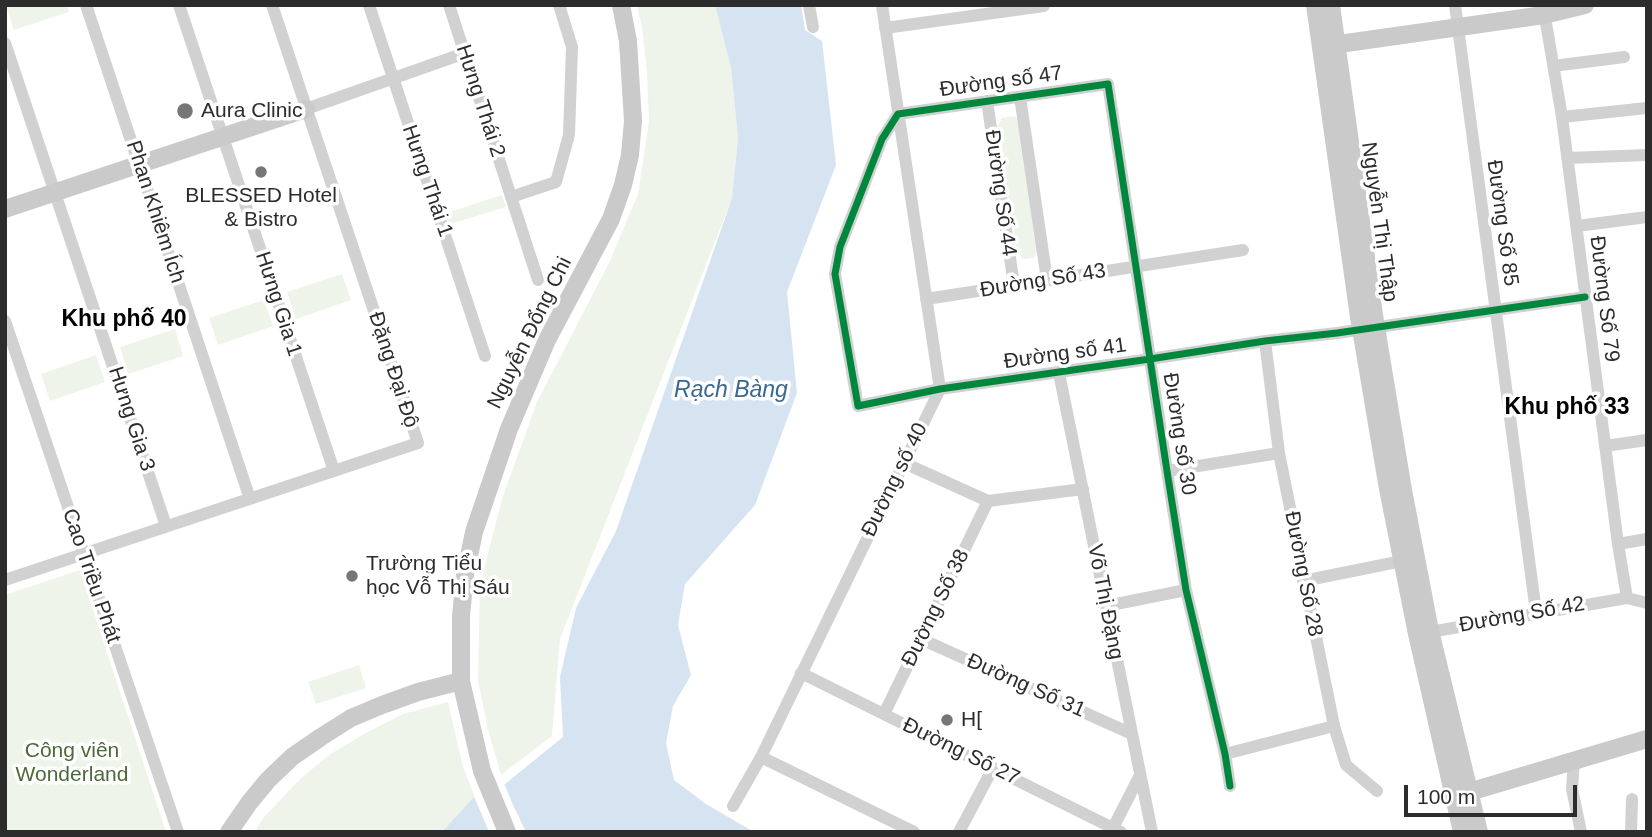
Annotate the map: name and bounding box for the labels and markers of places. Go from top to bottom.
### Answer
place label: Aura Clinic [201,98,303,124]
marker: Aura Clinic [175,101,195,121]
marker: BLESSED Hotel & Bistro [253,164,269,180]
place label: BLESSED Hotel & Bistro [185,183,337,233]
place label: Trường Tiểu học Vỗ Thị Sáu [366,551,510,601]
marker: Trường Tiểu học Vỗ Thị Sáu [344,568,360,584]
place label: H[ [961,707,982,733]
marker: H[ [939,712,955,728]

